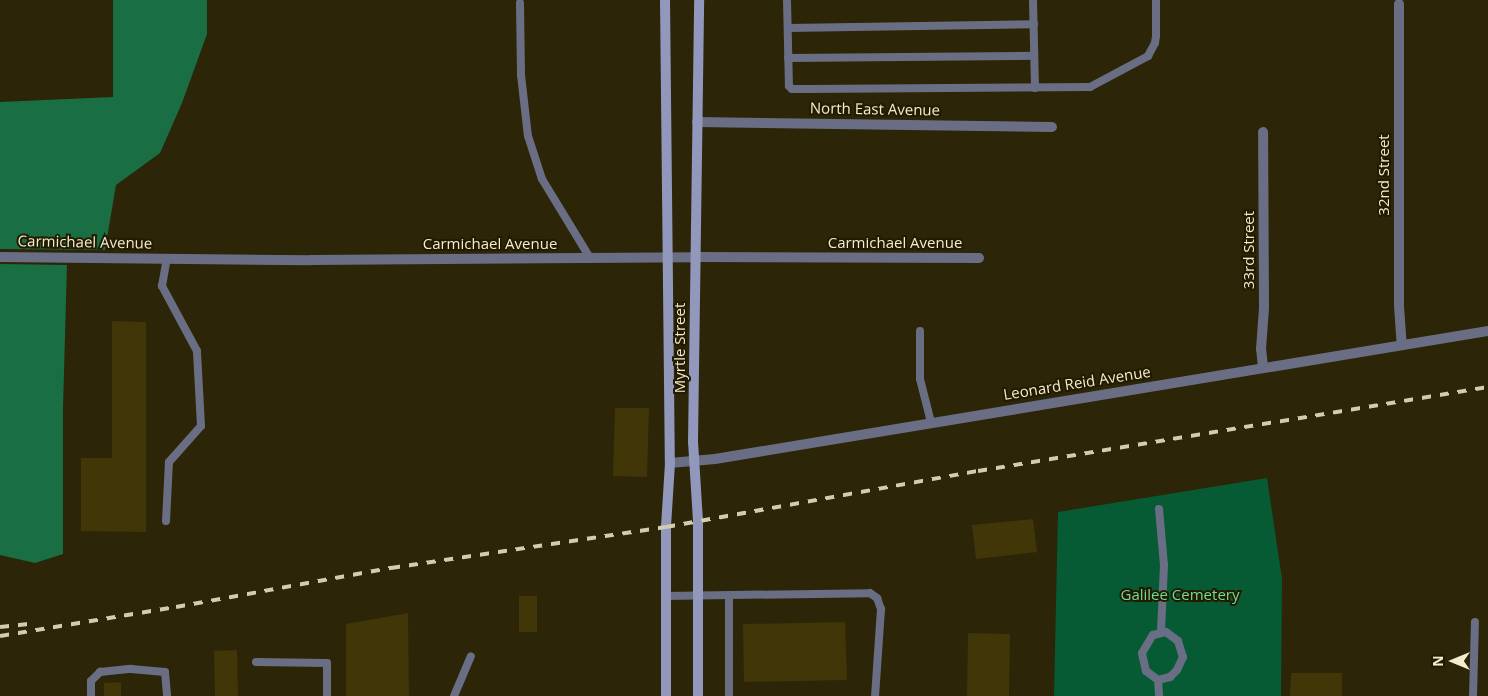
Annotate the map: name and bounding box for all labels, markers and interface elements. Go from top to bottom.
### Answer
street label: North East Avenue [810,99,940,119]
street label: 32nd Street [1375,134,1393,216]
street label: 33rd Street [1240,211,1258,289]
street label: Carmichael Avenue [18,232,152,252]
street label: Carmichael Avenue [828,234,962,252]
street label: Carmichael Avenue [423,235,557,253]
street label: Myrtle Street [671,303,689,393]
street label: Leonard Reid Avenue [1002,362,1152,404]
park label: Galilee Cemetery [1121,586,1239,604]
north arrow [1428,636,1478,686]
text: N [1428,655,1447,667]

